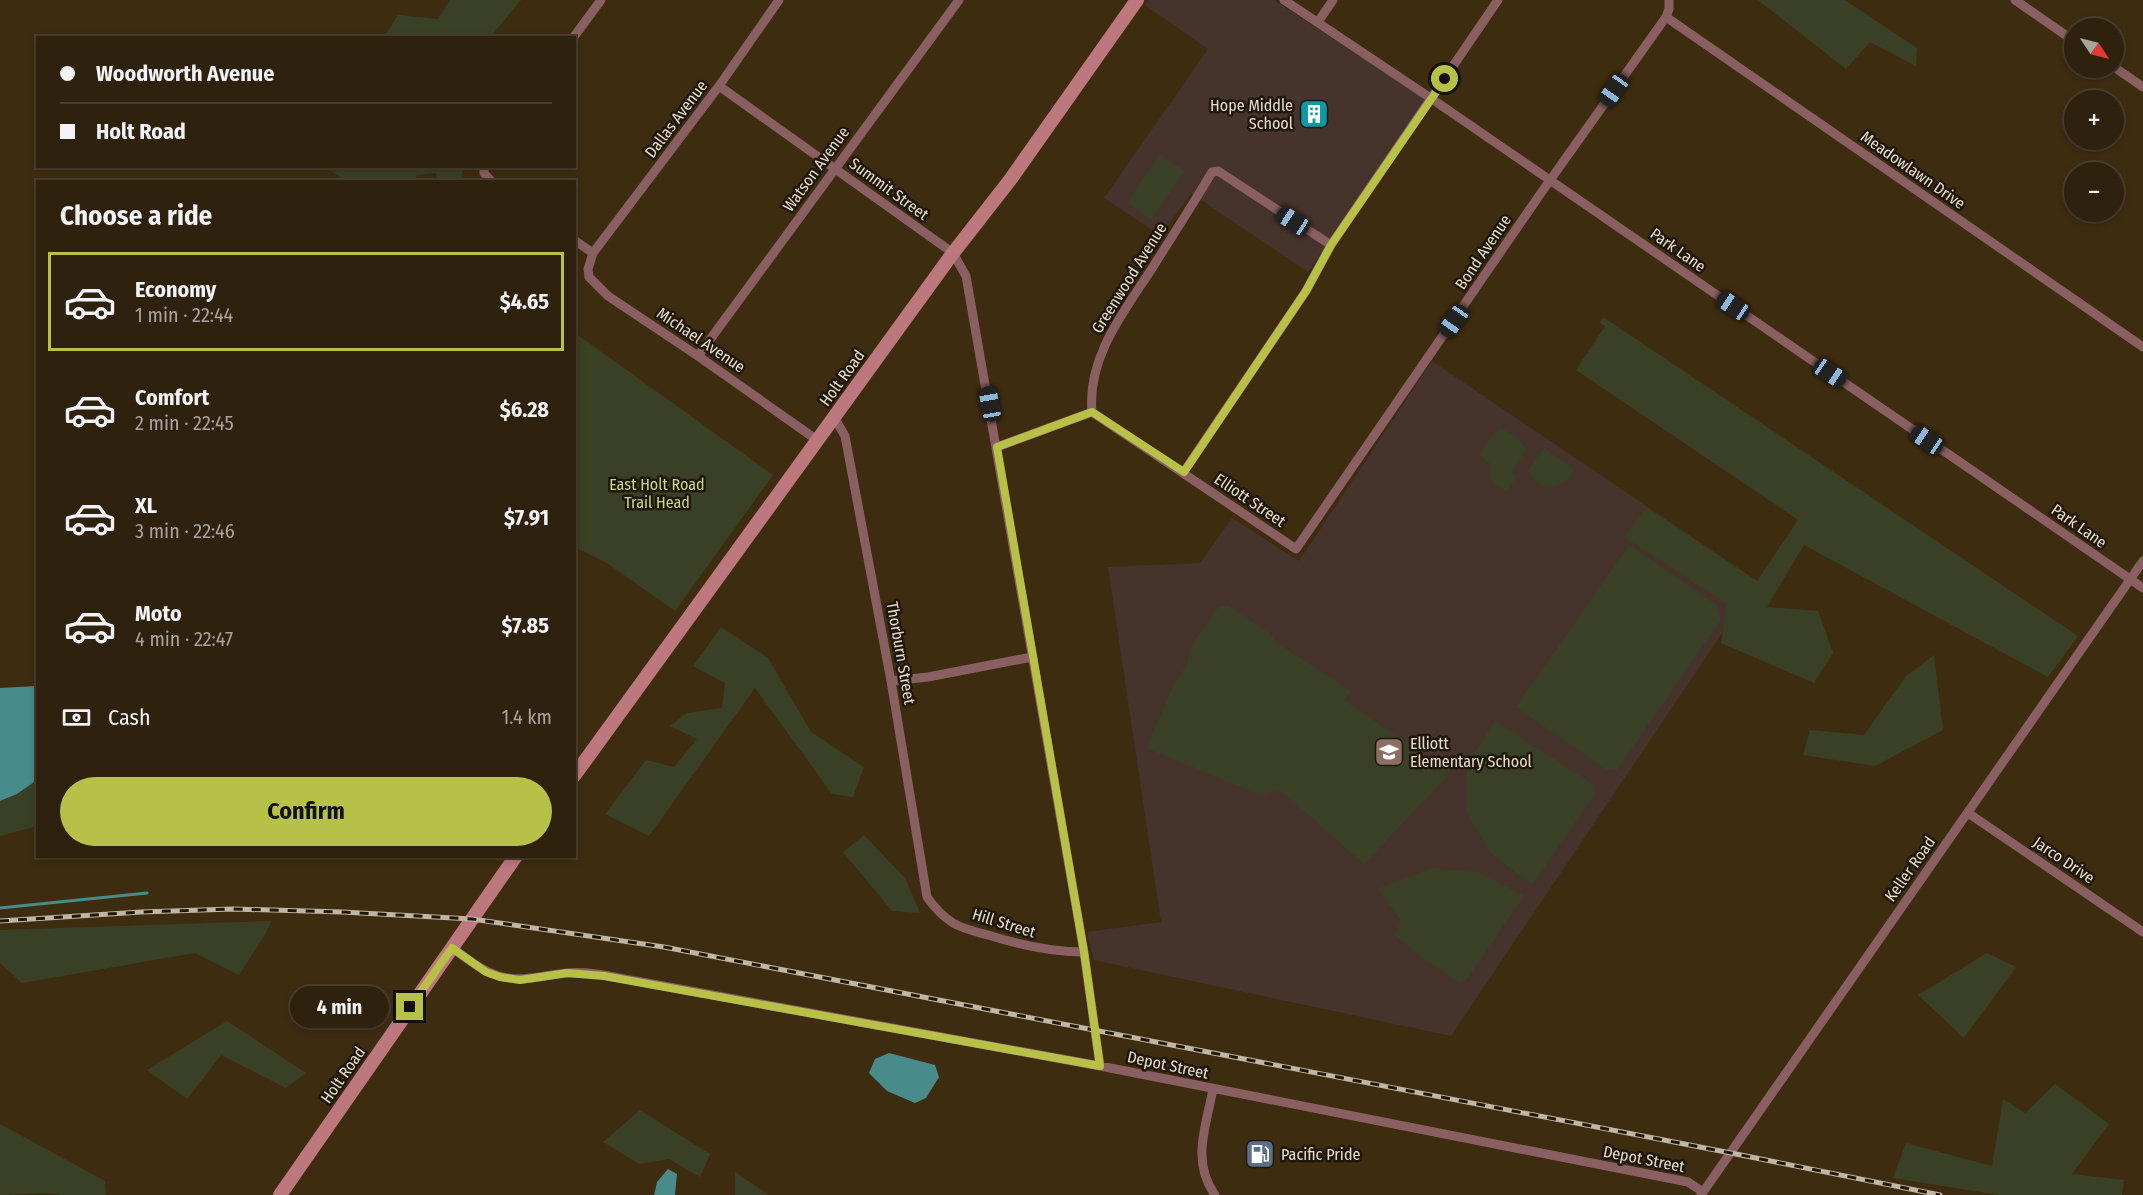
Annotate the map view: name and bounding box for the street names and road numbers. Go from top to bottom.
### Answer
street label: Dallas Avenue [641,77,711,161]
street label: Watson Avenue [779,123,853,215]
street label: Meadowlawn Drive [1857,127,1969,213]
street label: Summit Street [846,154,933,225]
street label: Bond Avenue [1451,211,1515,293]
street label: Greenwood Avenue [1087,219,1171,337]
street label: Park Lane [1647,224,1709,276]
street label: Michael Avenue [653,303,749,377]
street label: Holt Road [815,346,869,410]
street label: Elliott Street [1211,469,1290,531]
street label: Park Lane [2048,500,2110,552]
street label: Thorburn Street [883,600,920,707]
street label: Keller Road [1881,833,1939,905]
street label: Jarco Drive [2030,833,2098,887]
street label: Hill Street [970,904,1039,942]
street label: Holt Road [317,1043,369,1107]
street label: Depot Street [1126,1047,1211,1083]
street label: Depot Street [1602,1142,1687,1176]

